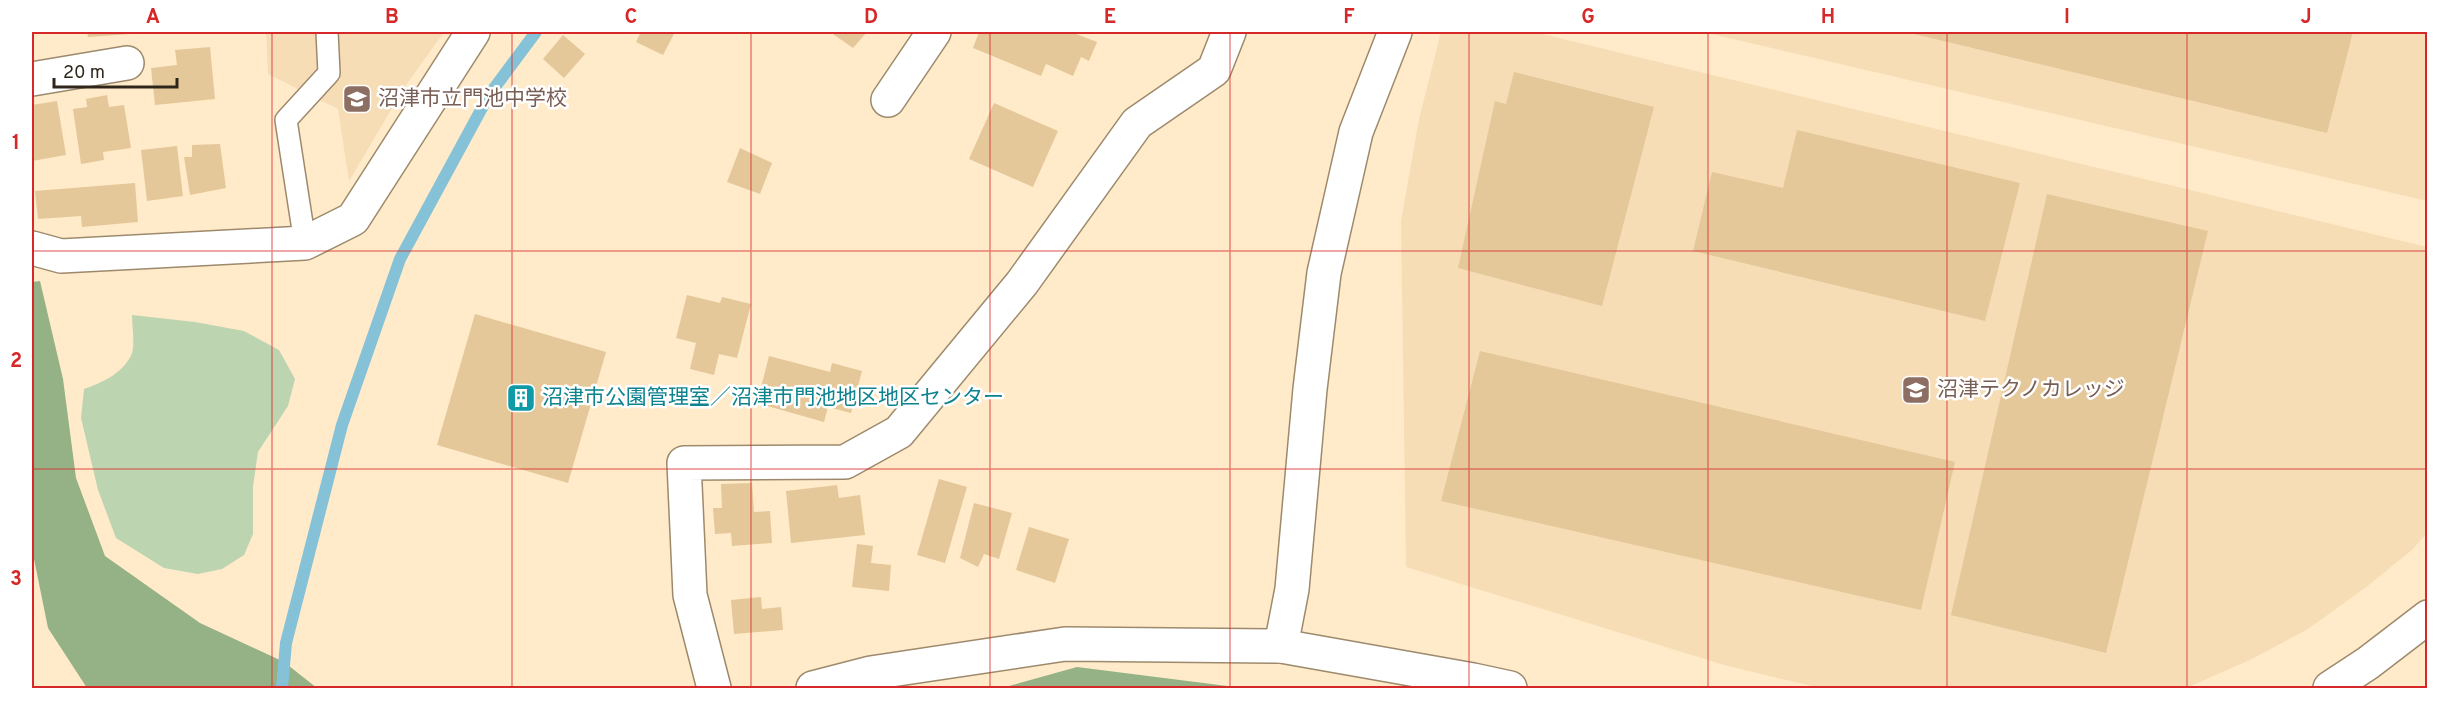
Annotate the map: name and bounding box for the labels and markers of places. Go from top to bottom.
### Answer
school or university icon: 沼津市立門池中学校 [341,83,373,115]
place label: 沼津市立門池中学校 [378,86,567,113]
school or university icon: 沼津テクノカレッジ [1900,374,1932,406]
place label: 沼津テクノカレッジ [1937,377,2125,404]
building icon: 沼津市公園管理室／沼津市門池地区地区センター [505,382,537,414]
place label: 沼津市公園管理室／沼津市門池地区地区センター [542,385,1004,412]

